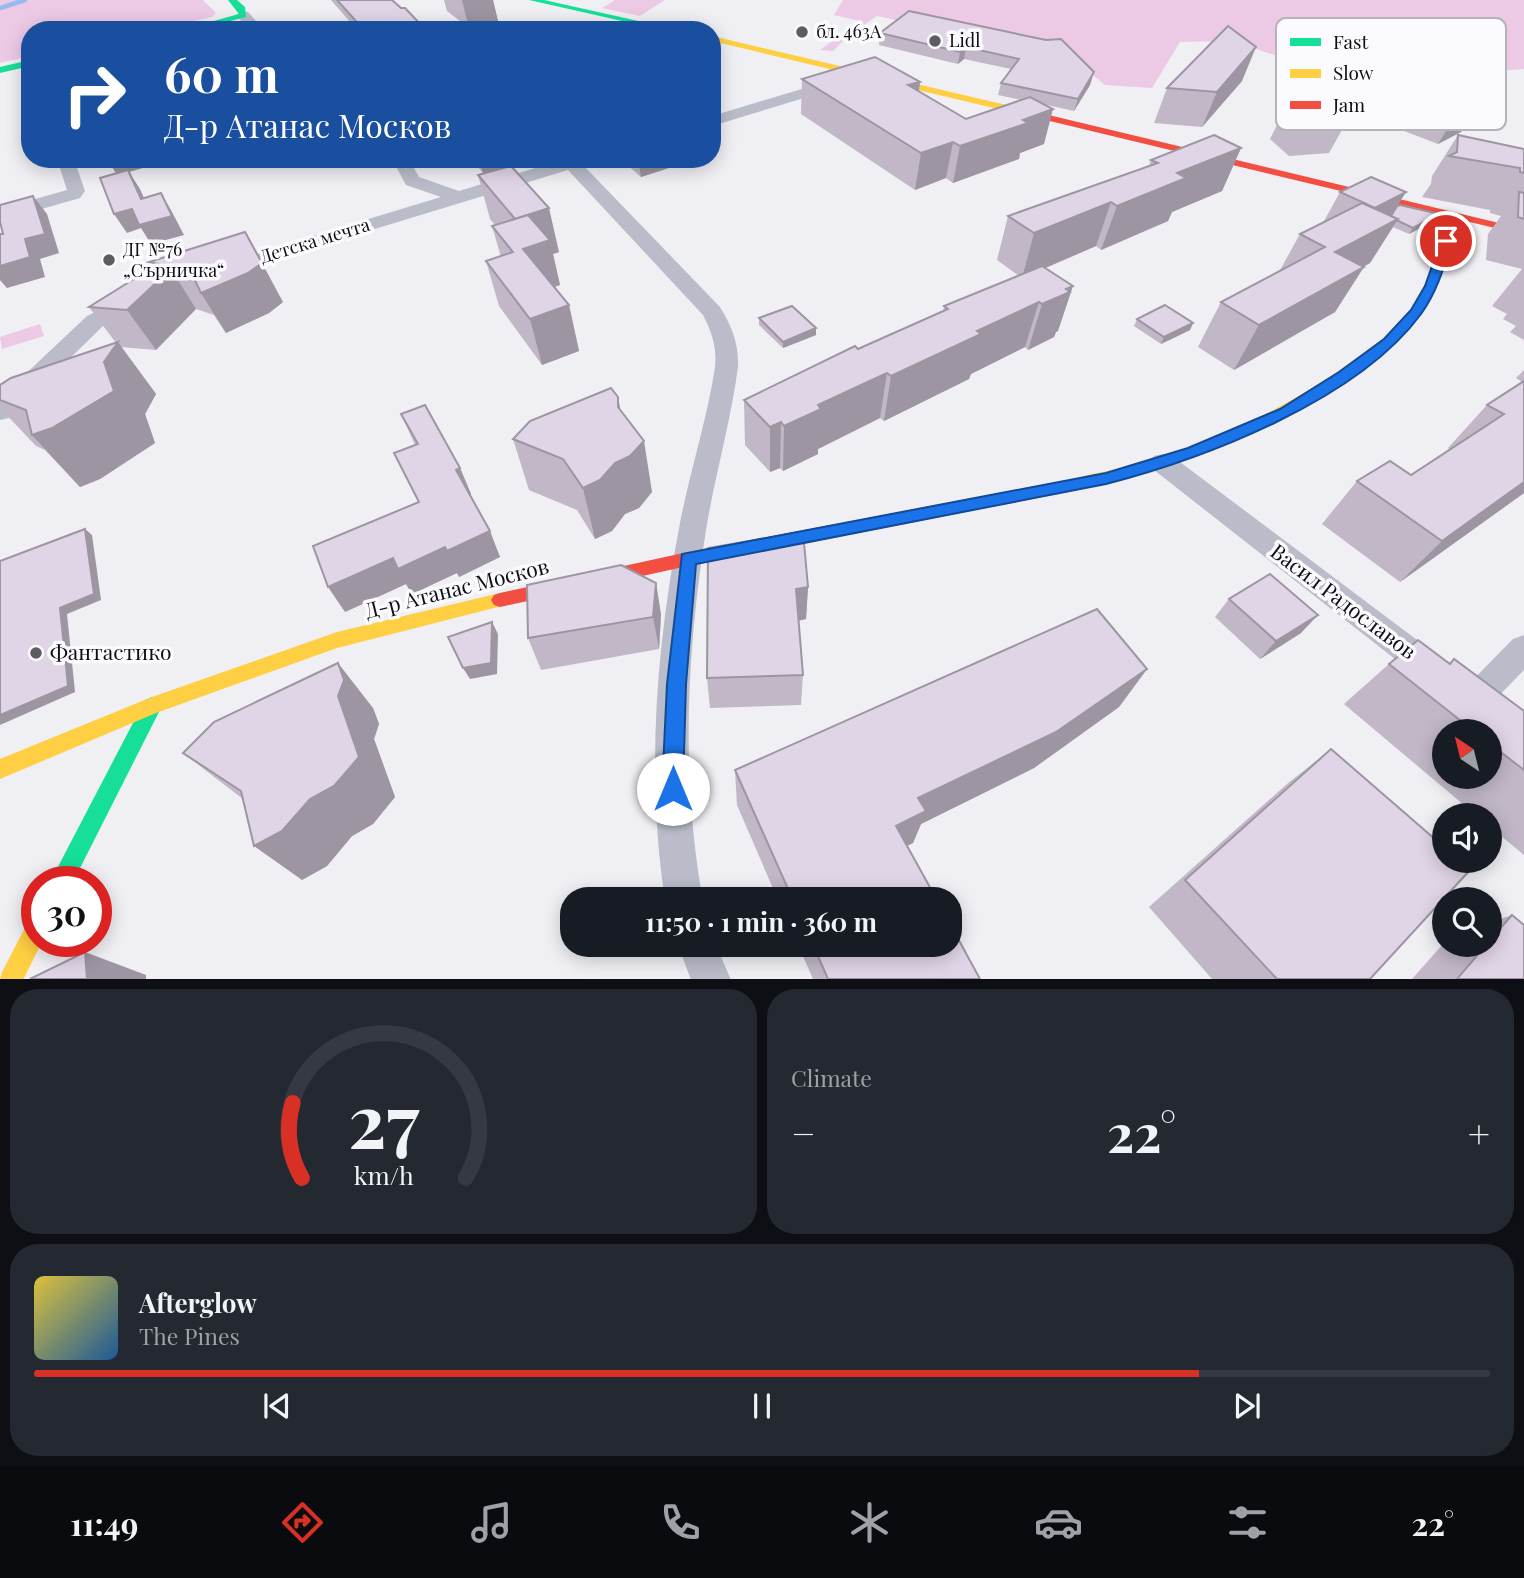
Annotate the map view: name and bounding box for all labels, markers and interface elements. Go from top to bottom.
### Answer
legend [1276,18,1506,130]
place label: бл. 463А [816,19,882,43]
marker: бл. 463А [794,24,810,40]
place label: Lidl [949,28,980,52]
text: Fast [1333,28,1369,54]
marker: Lidl [927,33,943,49]
text: 60 m [164,40,279,105]
icon: right [49,49,140,140]
text: Slow [1333,59,1374,85]
text: Jam [1332,91,1365,117]
text: Д-р Атанас Москов [164,103,451,146]
pin [1416,211,1476,271]
street label: Детска мечта [257,212,373,268]
icon: arrive [1427,222,1465,260]
place label: ДГ №76 „Сърничка“ [123,237,224,282]
marker: ДГ №76 „Сърничка“ [101,252,117,268]
street label: Васил Радославов [1266,536,1423,664]
street label: Д-р Атанас Москов [362,551,551,623]
place label: Фантастико [50,637,171,665]
marker: Фантастико [28,645,44,661]
north arrow [1432,719,1502,789]
map controls [1432,719,1502,957]
position arrow [636,752,710,826]
button: sound [1432,803,1502,873]
speed limit sign: 30 [21,866,112,957]
button: search [1432,887,1502,957]
text: 11:50 · 1 min · 360 m [645,904,877,939]
text: Climate [791,1062,872,1093]
text: 27 [348,1069,420,1166]
text: 22° [1107,1097,1176,1166]
text: − [791,1107,816,1158]
text: + [1468,1107,1490,1158]
text: km/h [354,1157,414,1190]
text: Afterglow [139,1285,257,1320]
text: The Pines [139,1320,240,1351]
icon: previous [258,1387,296,1425]
icon: pause [743,1387,781,1425]
icon: next [1228,1387,1266,1425]
icon: directions [278,1498,327,1547]
icon: music [467,1498,516,1547]
icon: phone [656,1498,705,1547]
icon: climate [845,1498,894,1547]
icon: car [1034,1498,1083,1547]
icon: filters [1223,1498,1272,1547]
text: 11:49 [70,1501,138,1544]
text: 22° [1411,1501,1454,1544]

